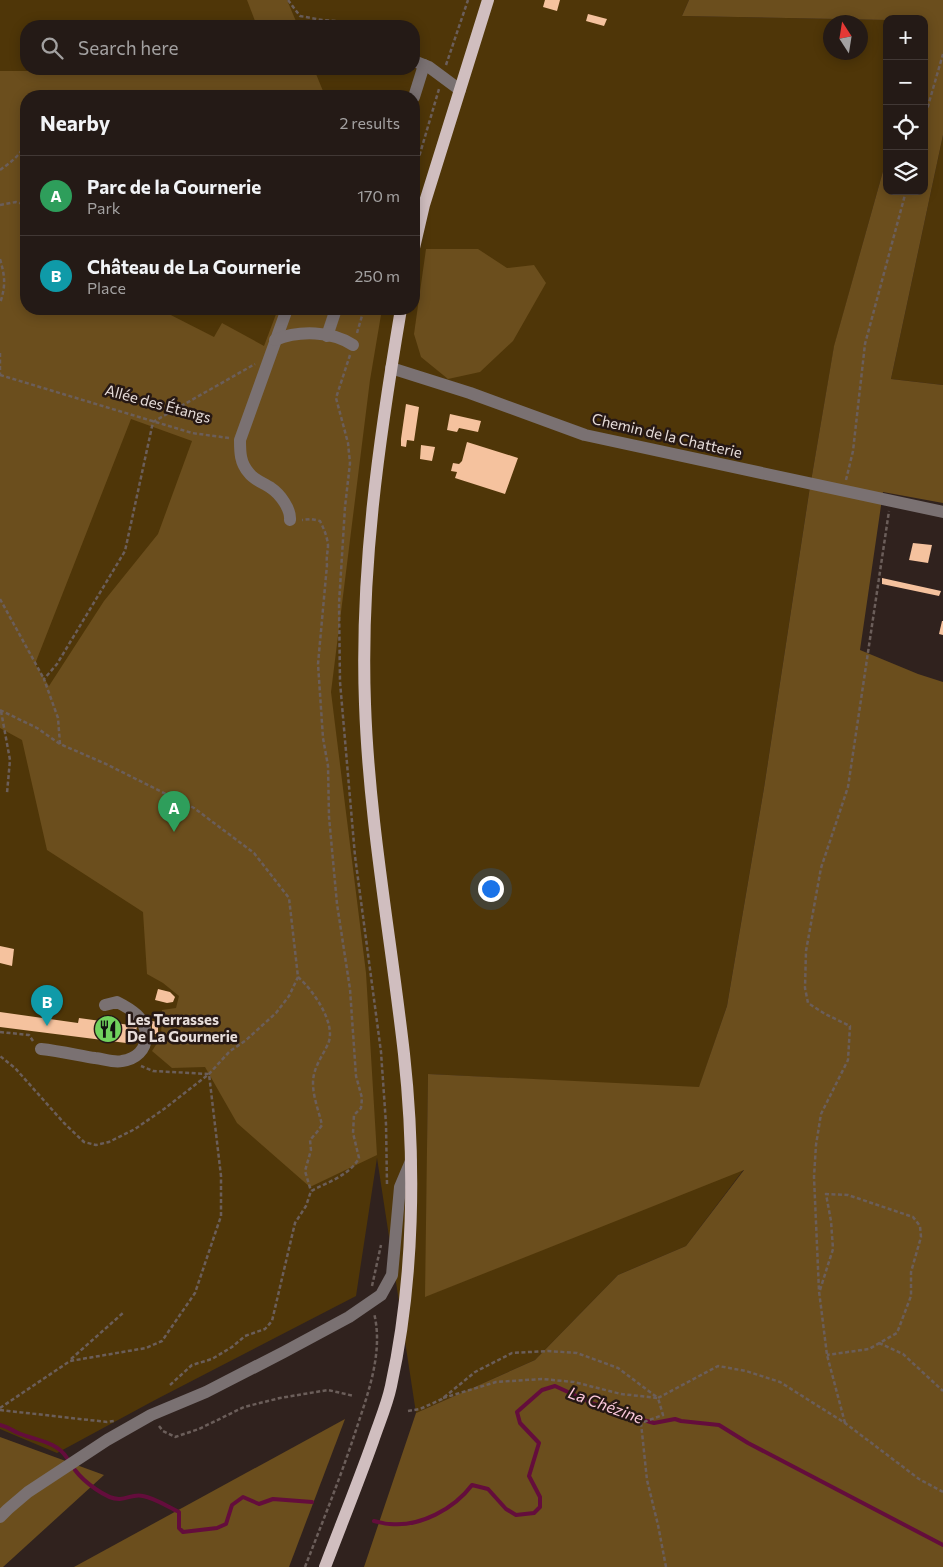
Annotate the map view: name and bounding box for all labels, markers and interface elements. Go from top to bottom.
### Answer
north arrow [823,15,868,60]
map controls [883,15,928,195]
button: + [883,15,928,60]
search box [20,20,420,75]
icon: search [38,34,66,62]
text: Search here [78,36,178,59]
button: − [883,60,928,105]
button: locate [883,105,928,150]
text: Nearby [40,110,110,135]
text: 2 results [339,113,400,132]
button: layers [883,150,928,195]
text: Parc de la Gournerie [87,175,261,198]
text: A [50,186,62,205]
text: 170 m [357,186,400,205]
text: Park [87,198,120,217]
text: Château de La Gournerie [87,255,301,278]
text: B [51,266,61,285]
text: 250 m [354,266,400,285]
text: Place [87,278,126,297]
street label: Allée des Étangs [103,379,214,426]
street label: Chemin de la Chatterie [590,409,744,461]
pin: A [158,791,190,832]
your location [478,876,504,902]
pin: B [31,985,63,1026]
place label: Les Terrasses De La Gournerie [127,1010,238,1045]
restaurant icon: Les Terrasses De La Gournerie [93,1014,123,1044]
water label: La Chézine [566,1382,647,1427]

